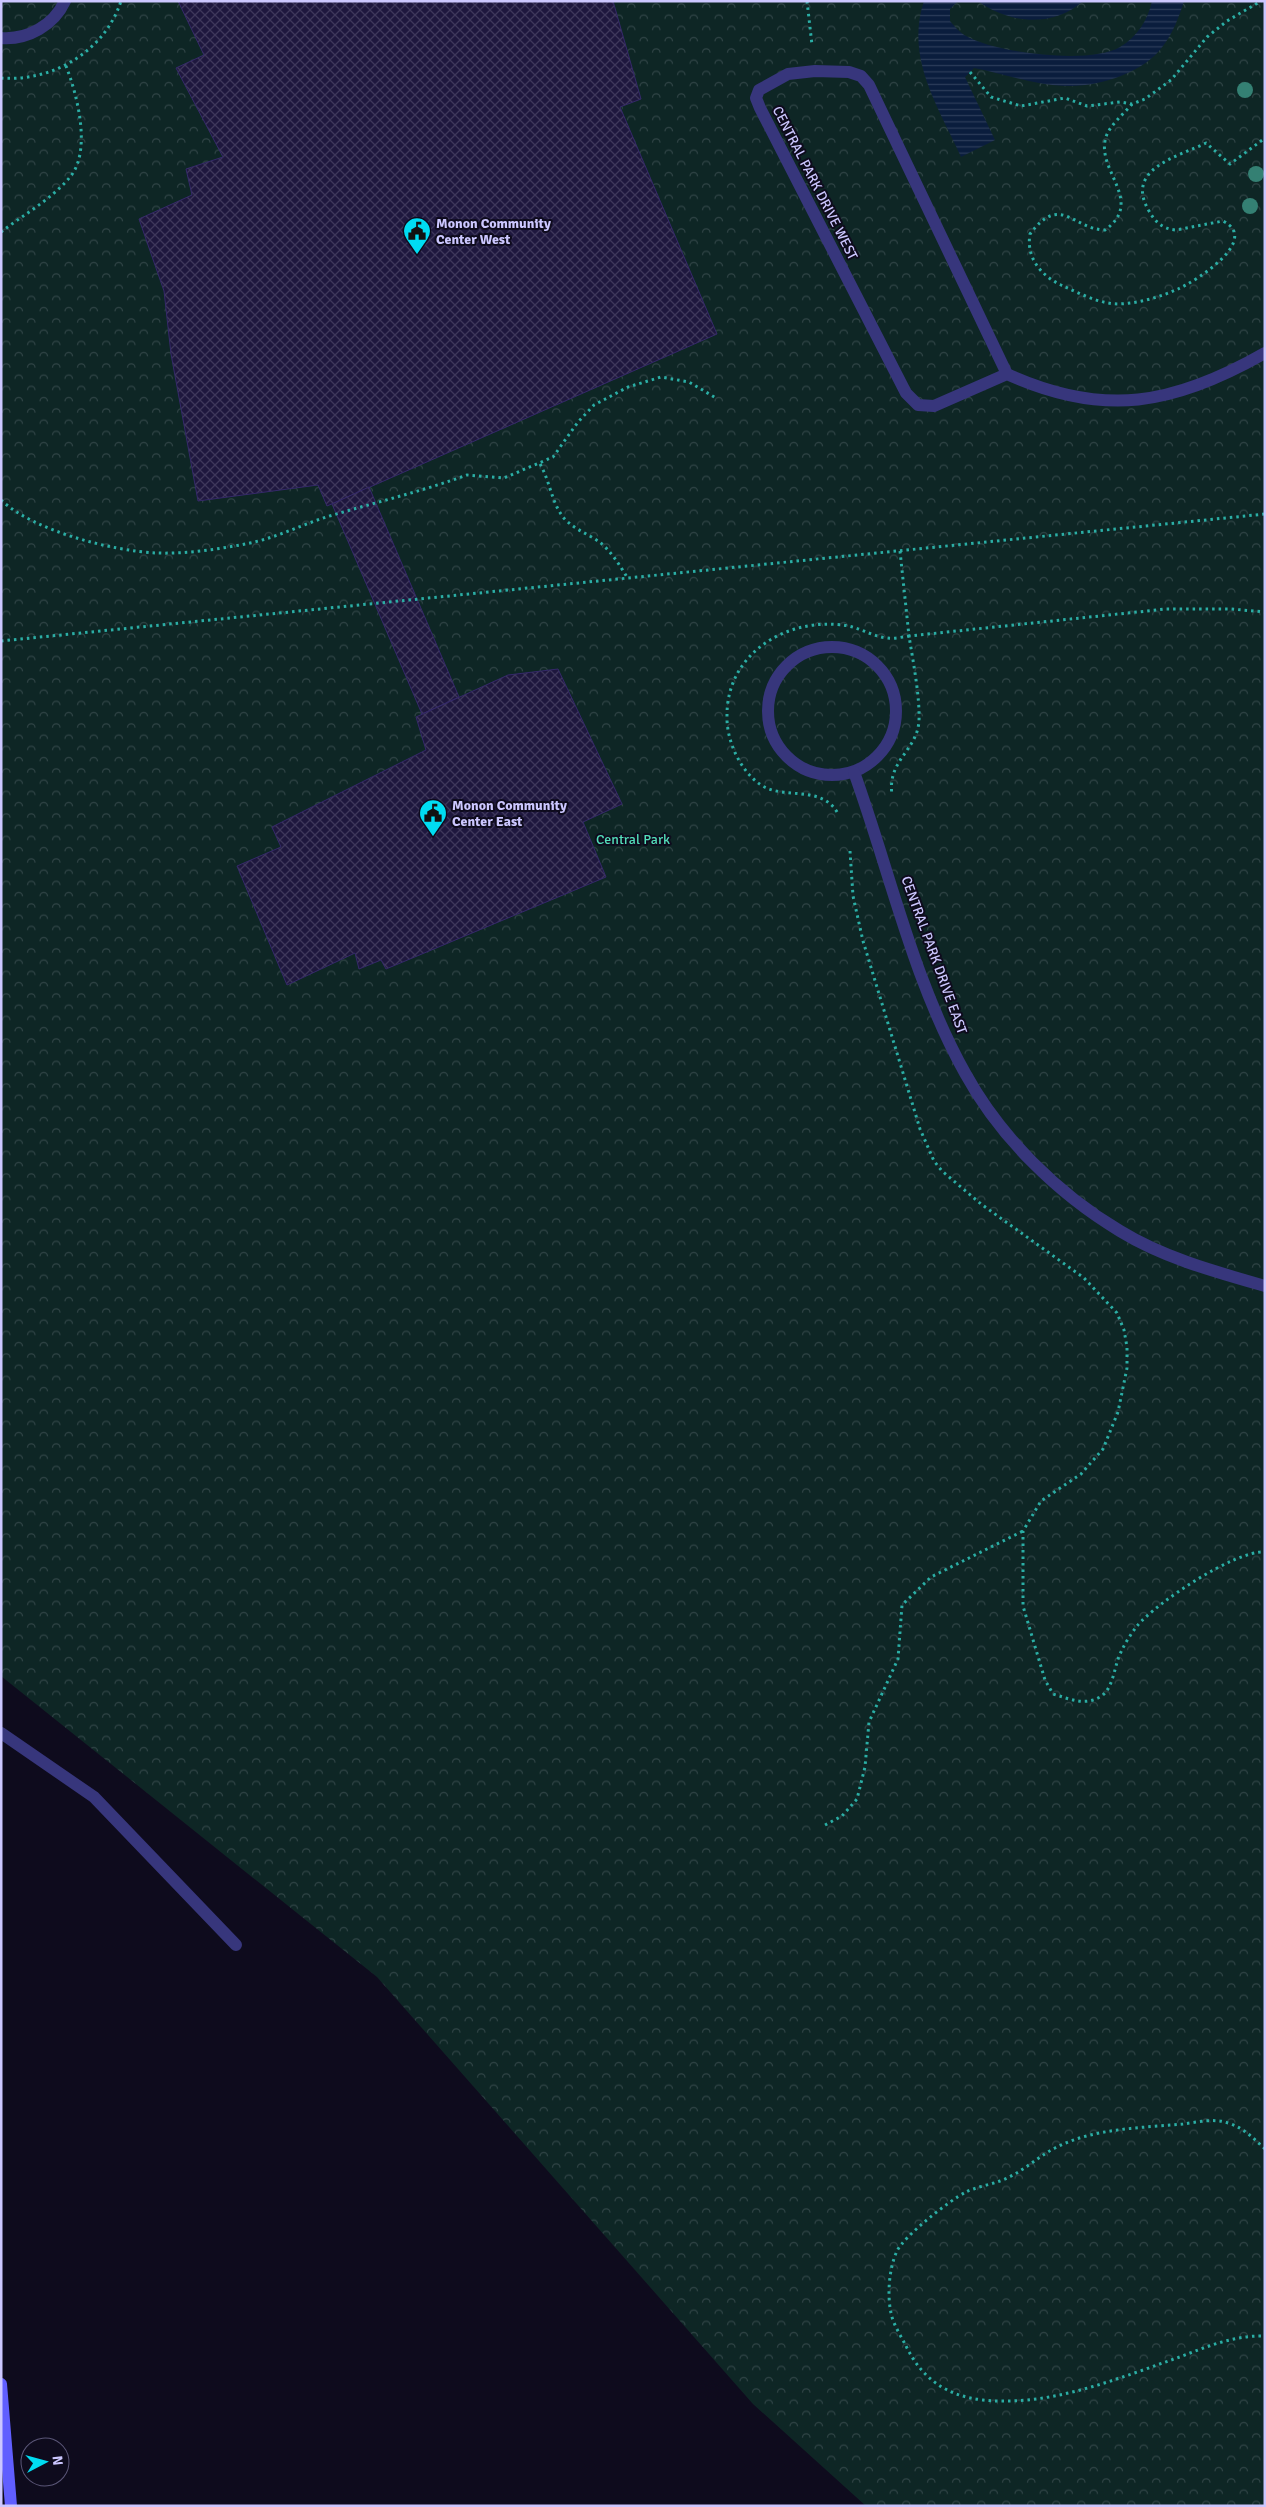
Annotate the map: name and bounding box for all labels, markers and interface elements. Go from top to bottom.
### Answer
street label: CENTRAL PARK DRIVE WEST [769,103,861,263]
place label: Monon Community Center West [436,215,551,248]
public building icon: Monon Community Center West [402,216,432,255]
place label: Monon Community Center East [452,797,567,830]
public building icon: Monon Community Center East [418,798,448,837]
park label: Central Park [596,831,670,848]
street label: CENTRAL PARK DRIVE EAST [897,874,971,1036]
north arrow [20,2437,70,2487]
text: N [48,2455,66,2466]

